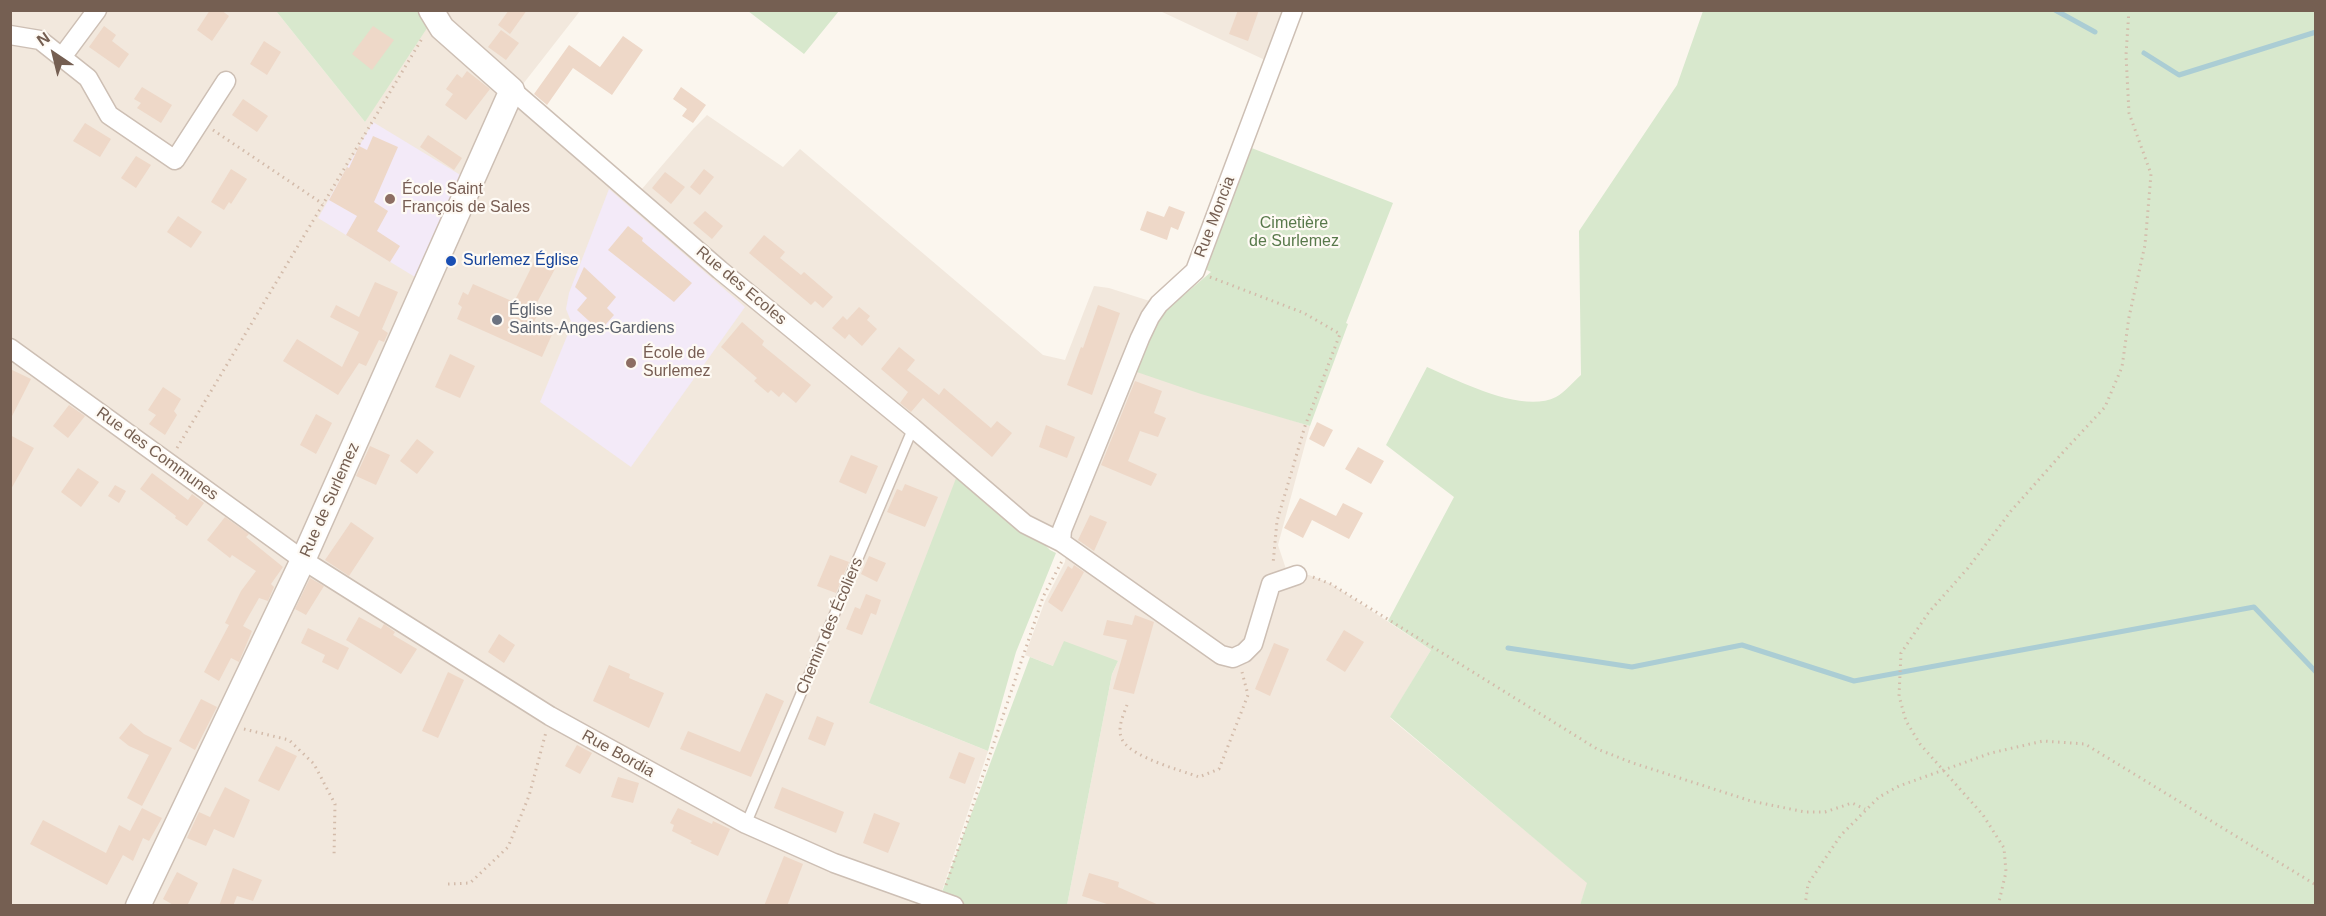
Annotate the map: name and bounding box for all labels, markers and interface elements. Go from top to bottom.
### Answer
north arrow [24,24,84,84]
text: N [34,29,53,49]
street label: Rue Moncia [1191,174,1239,260]
place label: École Saint François de Sales [402,180,530,218]
marker: École Saint François de Sales [383,192,397,206]
park label: Cimetière de Surlemez [1249,214,1339,252]
street label: Rue des Ecoles [692,243,790,329]
place label: Surlemez Église [463,251,579,271]
marker: Surlemez Église [444,254,458,268]
place label: Église Saints-Anges-Gardiens [509,301,674,339]
marker: Église Saints-Anges-Gardiens [490,313,504,327]
place label: École de Surlemez [643,344,711,382]
marker: École de Surlemez [624,356,638,370]
street label: Rue des Communes [92,403,222,505]
street label: Rue de Surlemez [296,440,364,560]
street label: Chemin des Écoliers [792,555,868,697]
street label: Rue Bordia [578,726,658,782]

